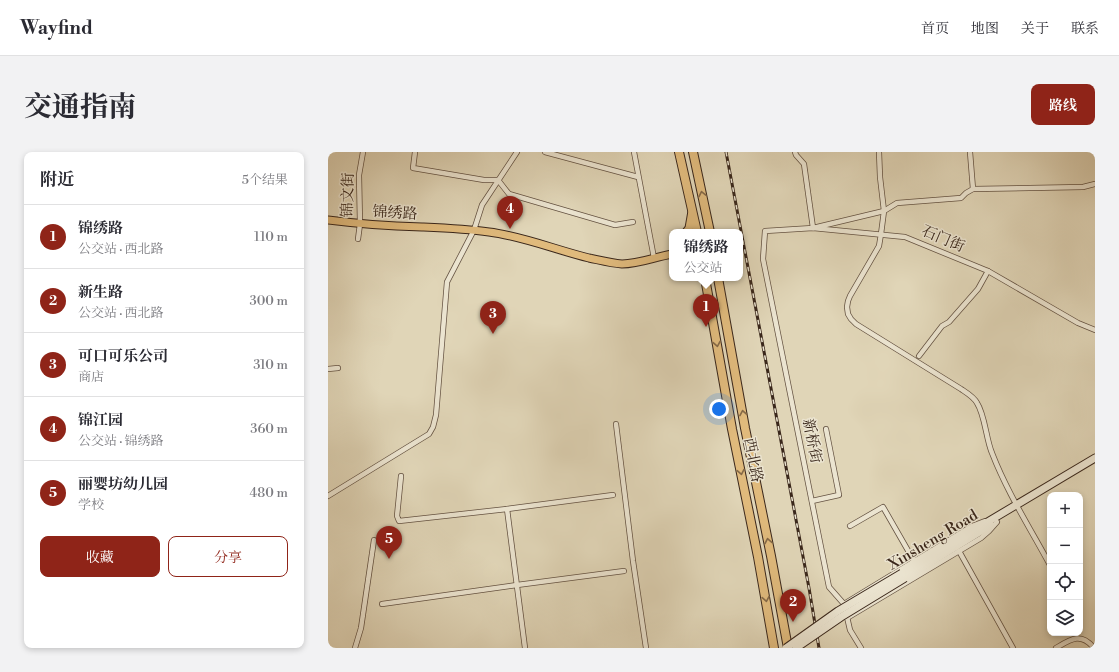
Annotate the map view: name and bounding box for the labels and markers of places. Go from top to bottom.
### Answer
pin: 4 [497,196,523,229]
pin: 1 [693,294,719,327]
pin: 3 [480,301,506,334]
pin: 5 [376,526,402,559]
pin: 2 [780,589,806,622]

